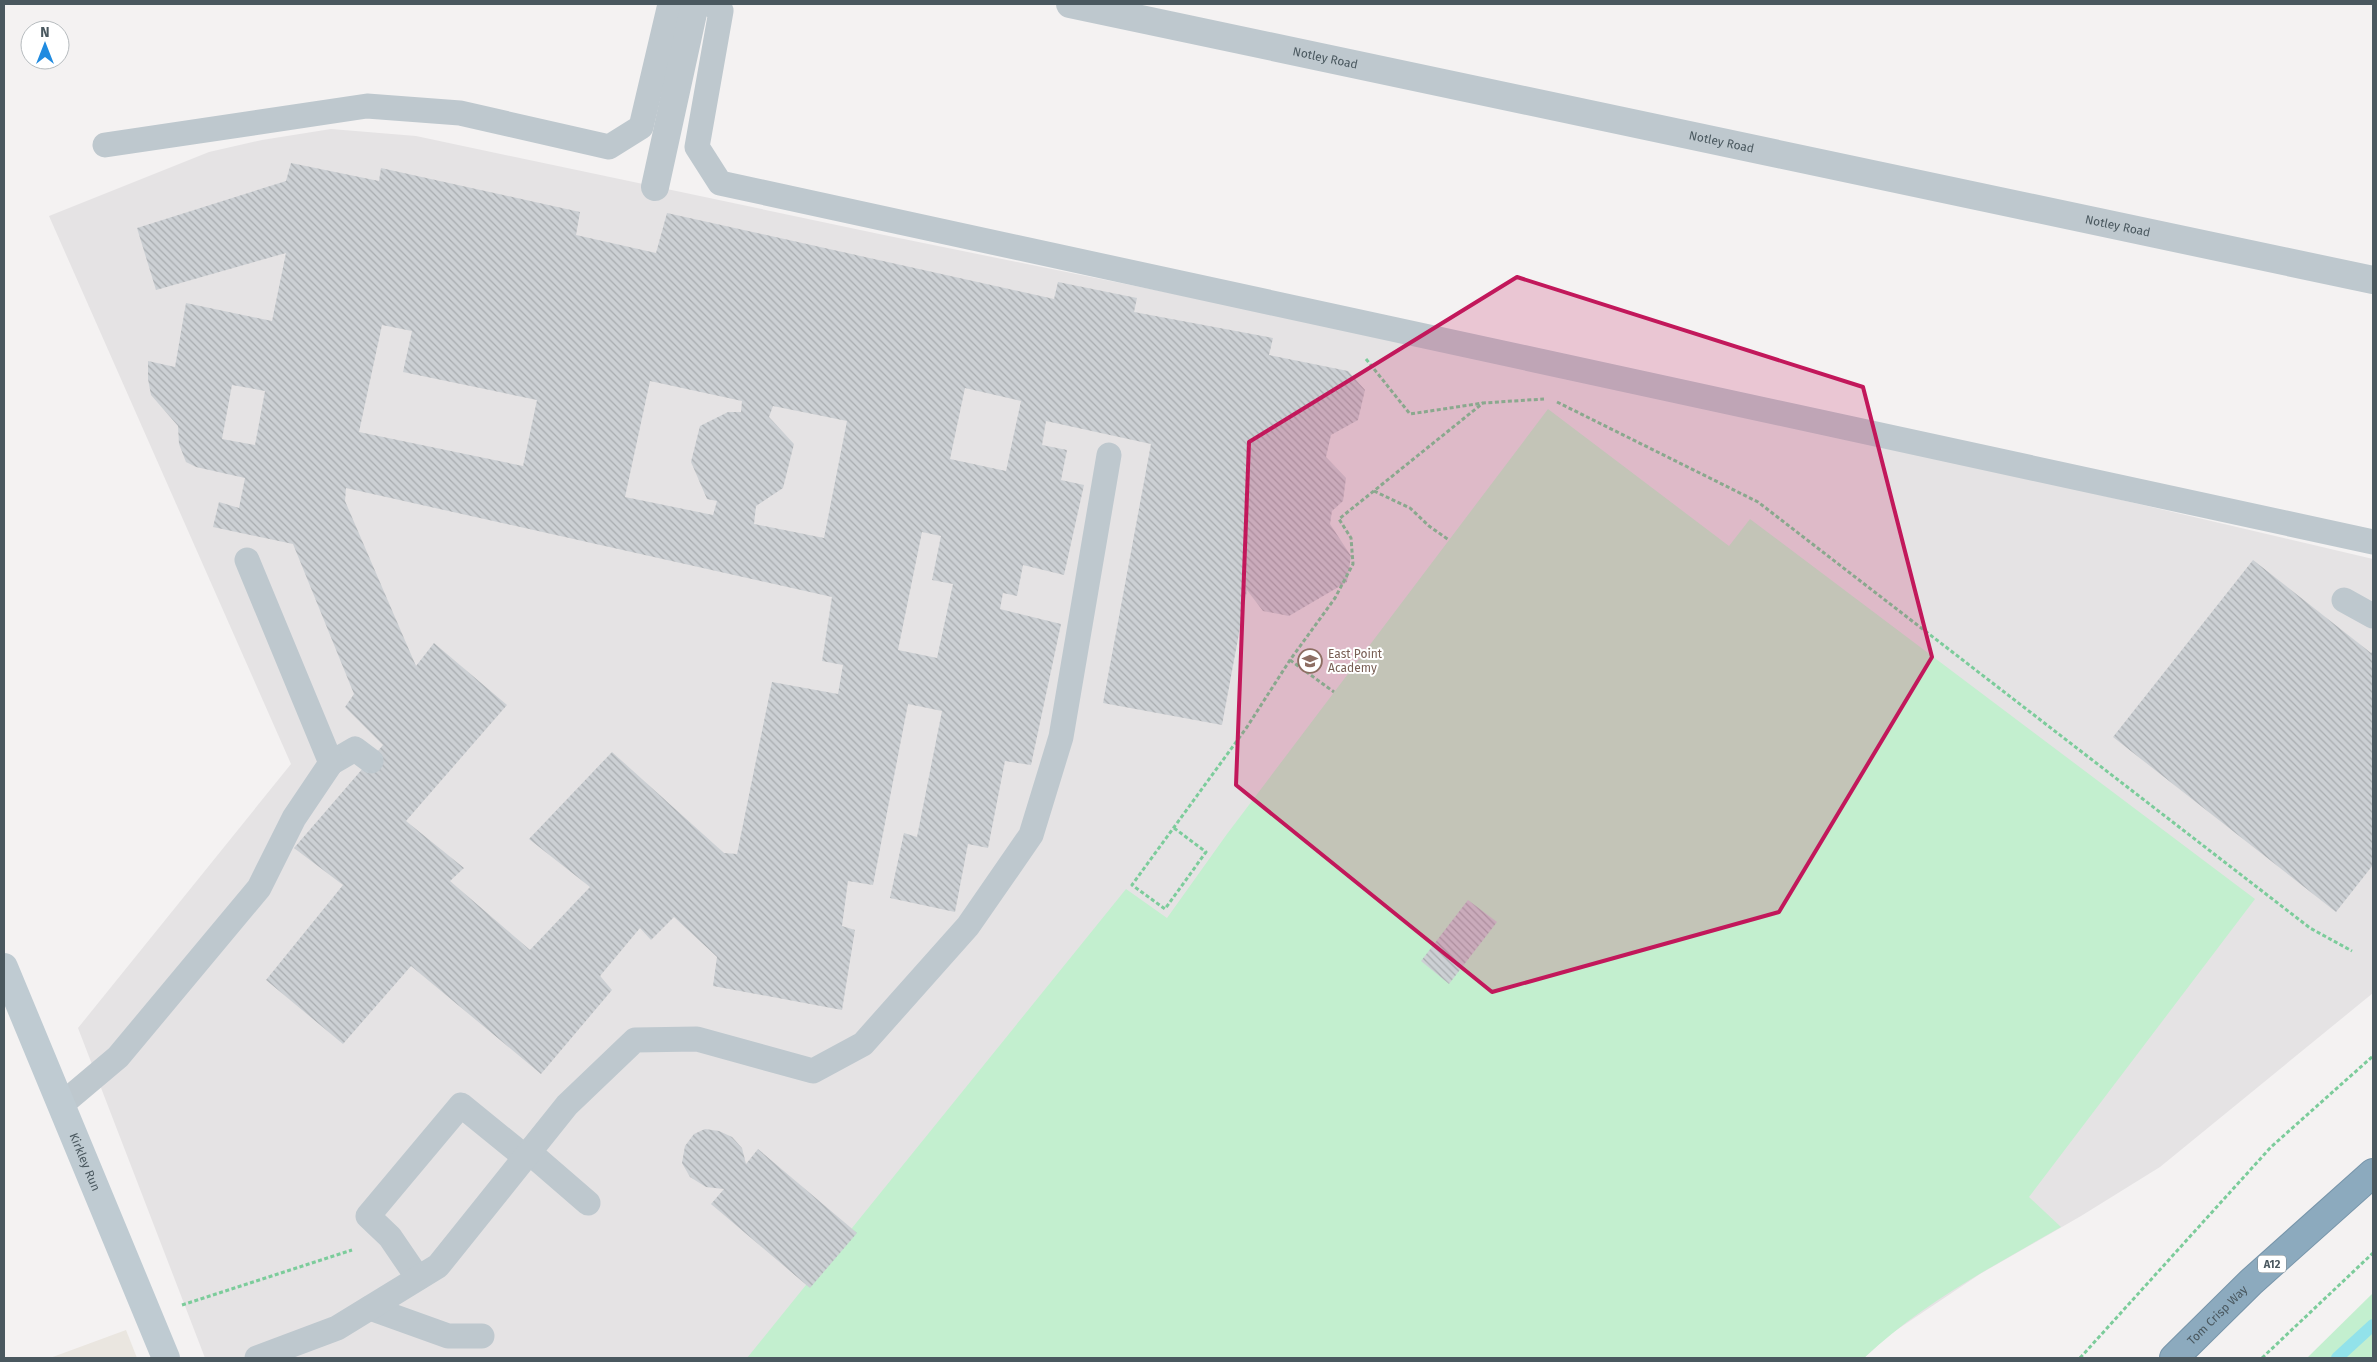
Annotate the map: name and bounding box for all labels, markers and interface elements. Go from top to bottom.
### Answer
north arrow [20,20,70,70]
text: N [40,24,50,41]
street label: Notley Road [1292,44,1359,72]
street label: Notley Road [1688,128,1755,156]
street label: Notley Road [2084,212,2152,240]
place label: East Point Academy [1328,647,1383,675]
school or university icon: East Point Academy [1297,648,1323,674]
street label: Kirkley Run [67,1131,103,1193]
road number: A12 [2258,1256,2286,1272]
street label: Tom Crisp Way [2185,1283,2250,1348]

